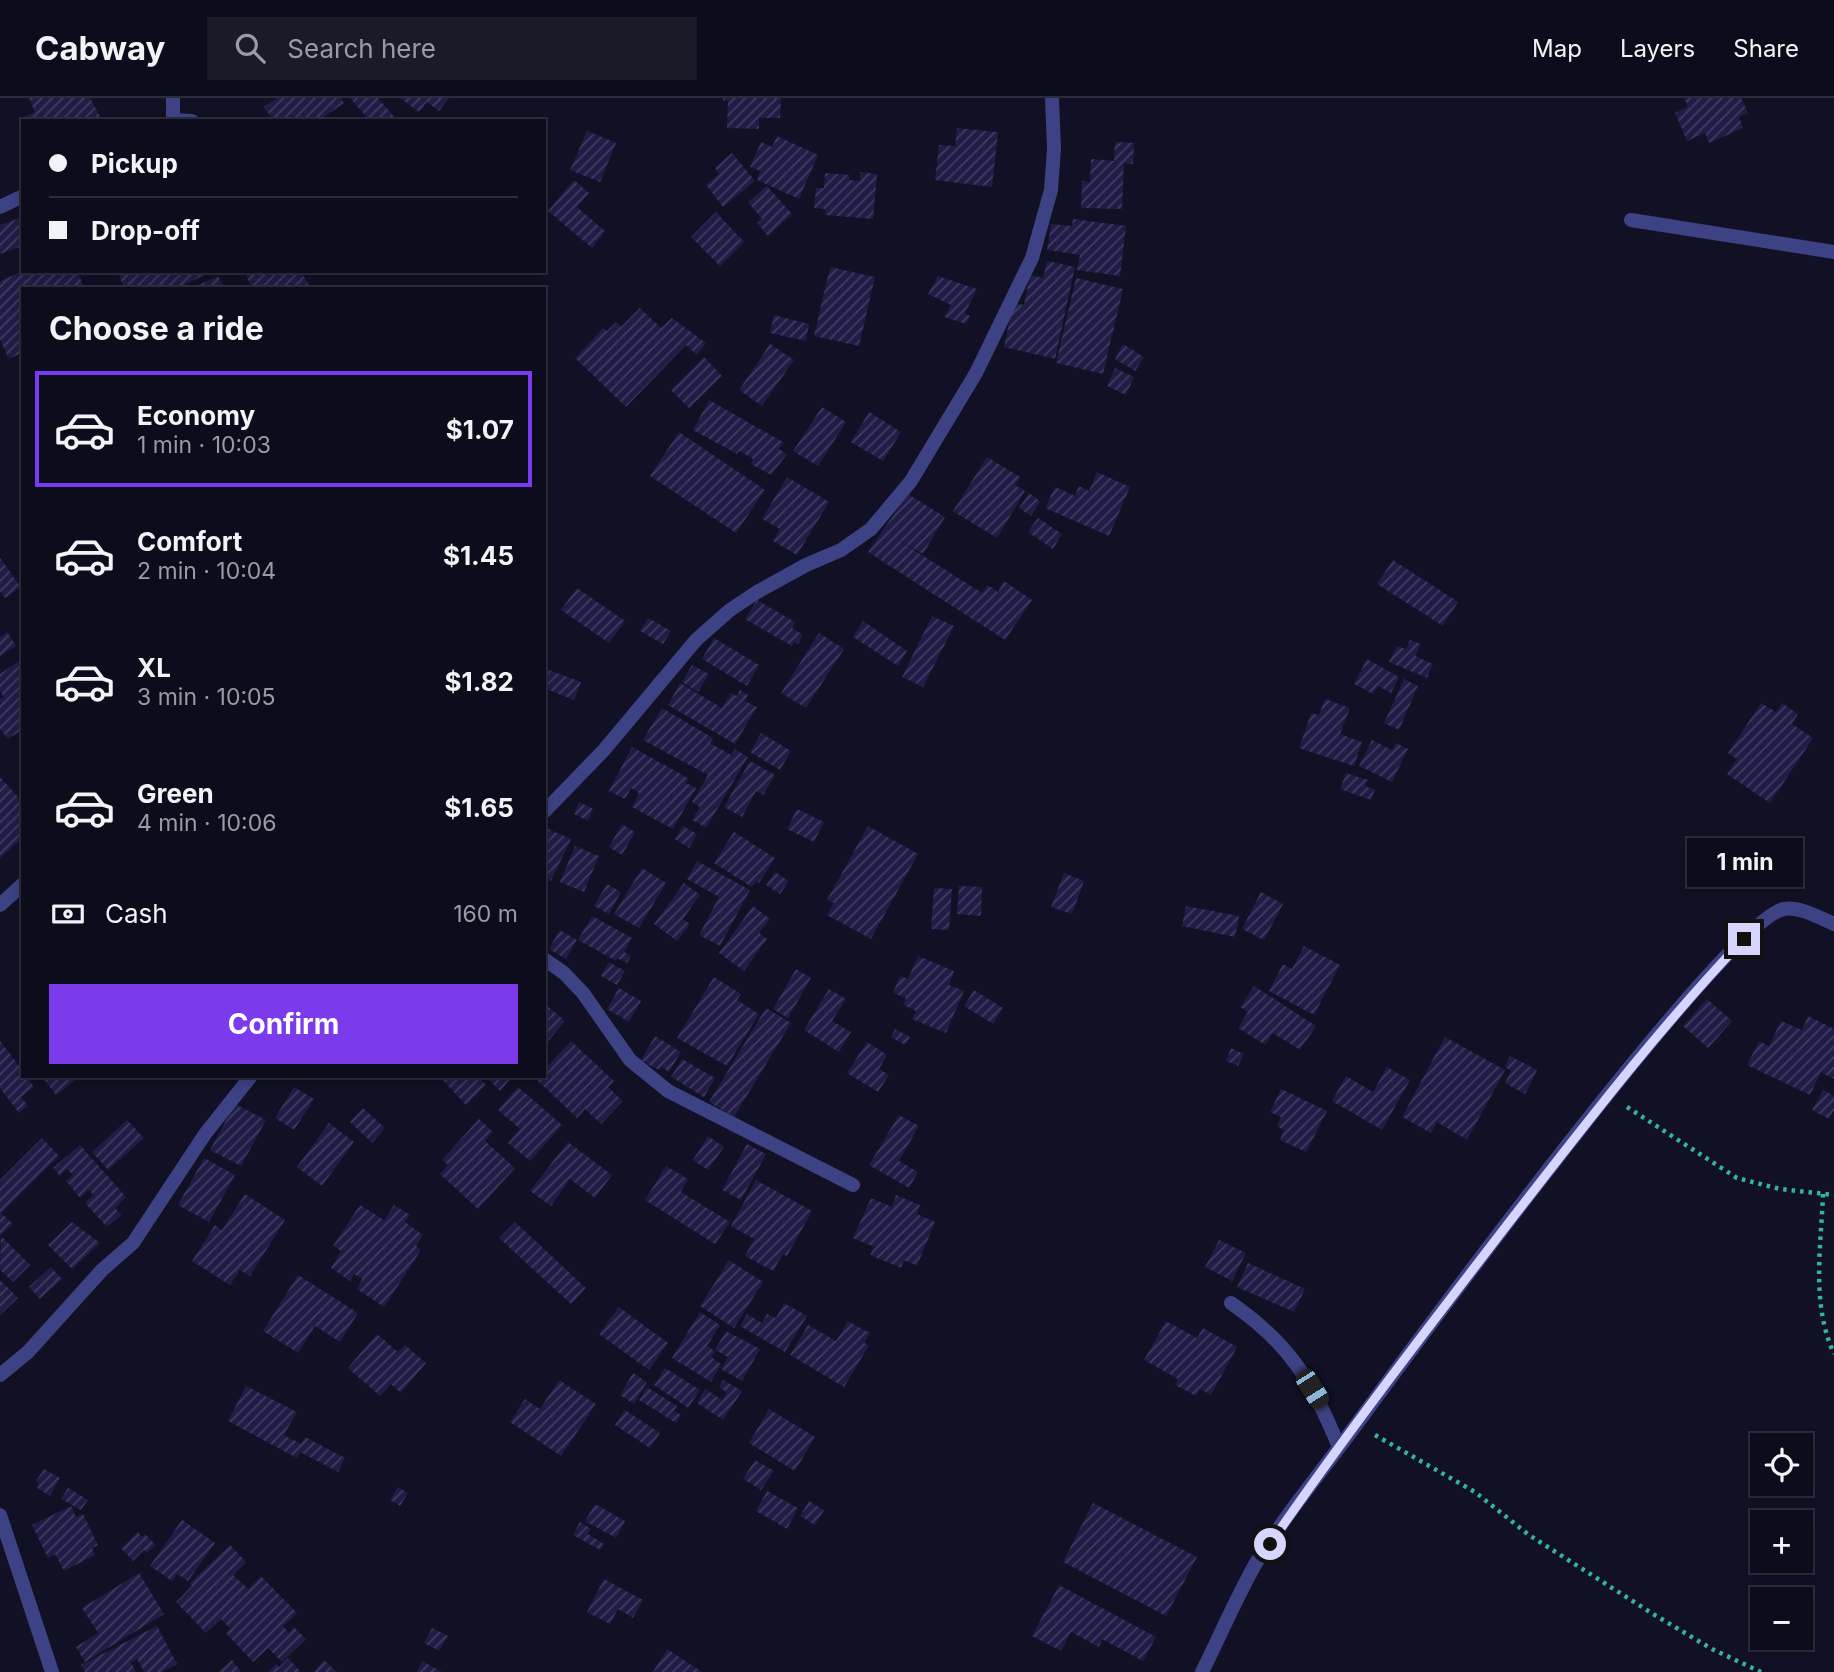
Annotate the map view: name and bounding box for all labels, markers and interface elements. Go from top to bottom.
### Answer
search box [207,17,697,80]
text: Cabway [35,28,165,68]
icon: search [231,29,269,67]
text: Search here [287,33,436,64]
text: Map [1532,34,1582,63]
text: Layers [1620,34,1695,63]
text: Share [1733,34,1799,63]
text: Pickup [91,148,178,179]
text: Drop-off [91,215,200,246]
text: Choose a ride [49,309,264,348]
icon: car [53,398,116,461]
text: Economy [137,400,255,431]
text: $1.07 [446,414,514,445]
text: 1 min · 10:03 [137,431,271,459]
icon: car [53,524,116,587]
text: Comfort [137,526,242,557]
text: $1.45 [443,540,514,571]
text: 2 min · 10:04 [137,557,276,585]
icon: car [53,650,116,713]
text: XL [137,652,171,683]
text: $1.82 [445,666,514,697]
text: 3 min · 10:05 [137,683,276,711]
icon: car [53,776,116,839]
text: Green [137,778,214,809]
text: $1.65 [444,792,514,823]
text: 4 min · 10:06 [137,809,276,837]
callout: 1 min [1686,838,1802,886]
text: 1 min [1717,848,1773,876]
icon: cash [49,895,87,933]
text: Cash [105,898,168,929]
text: 160 m [453,900,518,928]
route end [1728,923,1760,955]
button: Confirm [49,984,518,1064]
car [1292,1366,1333,1412]
map controls [1750,1433,1813,1650]
button: locate [1750,1433,1813,1496]
button: + [1750,1510,1813,1573]
route start [1254,1528,1286,1560]
button: − [1750,1587,1813,1650]

